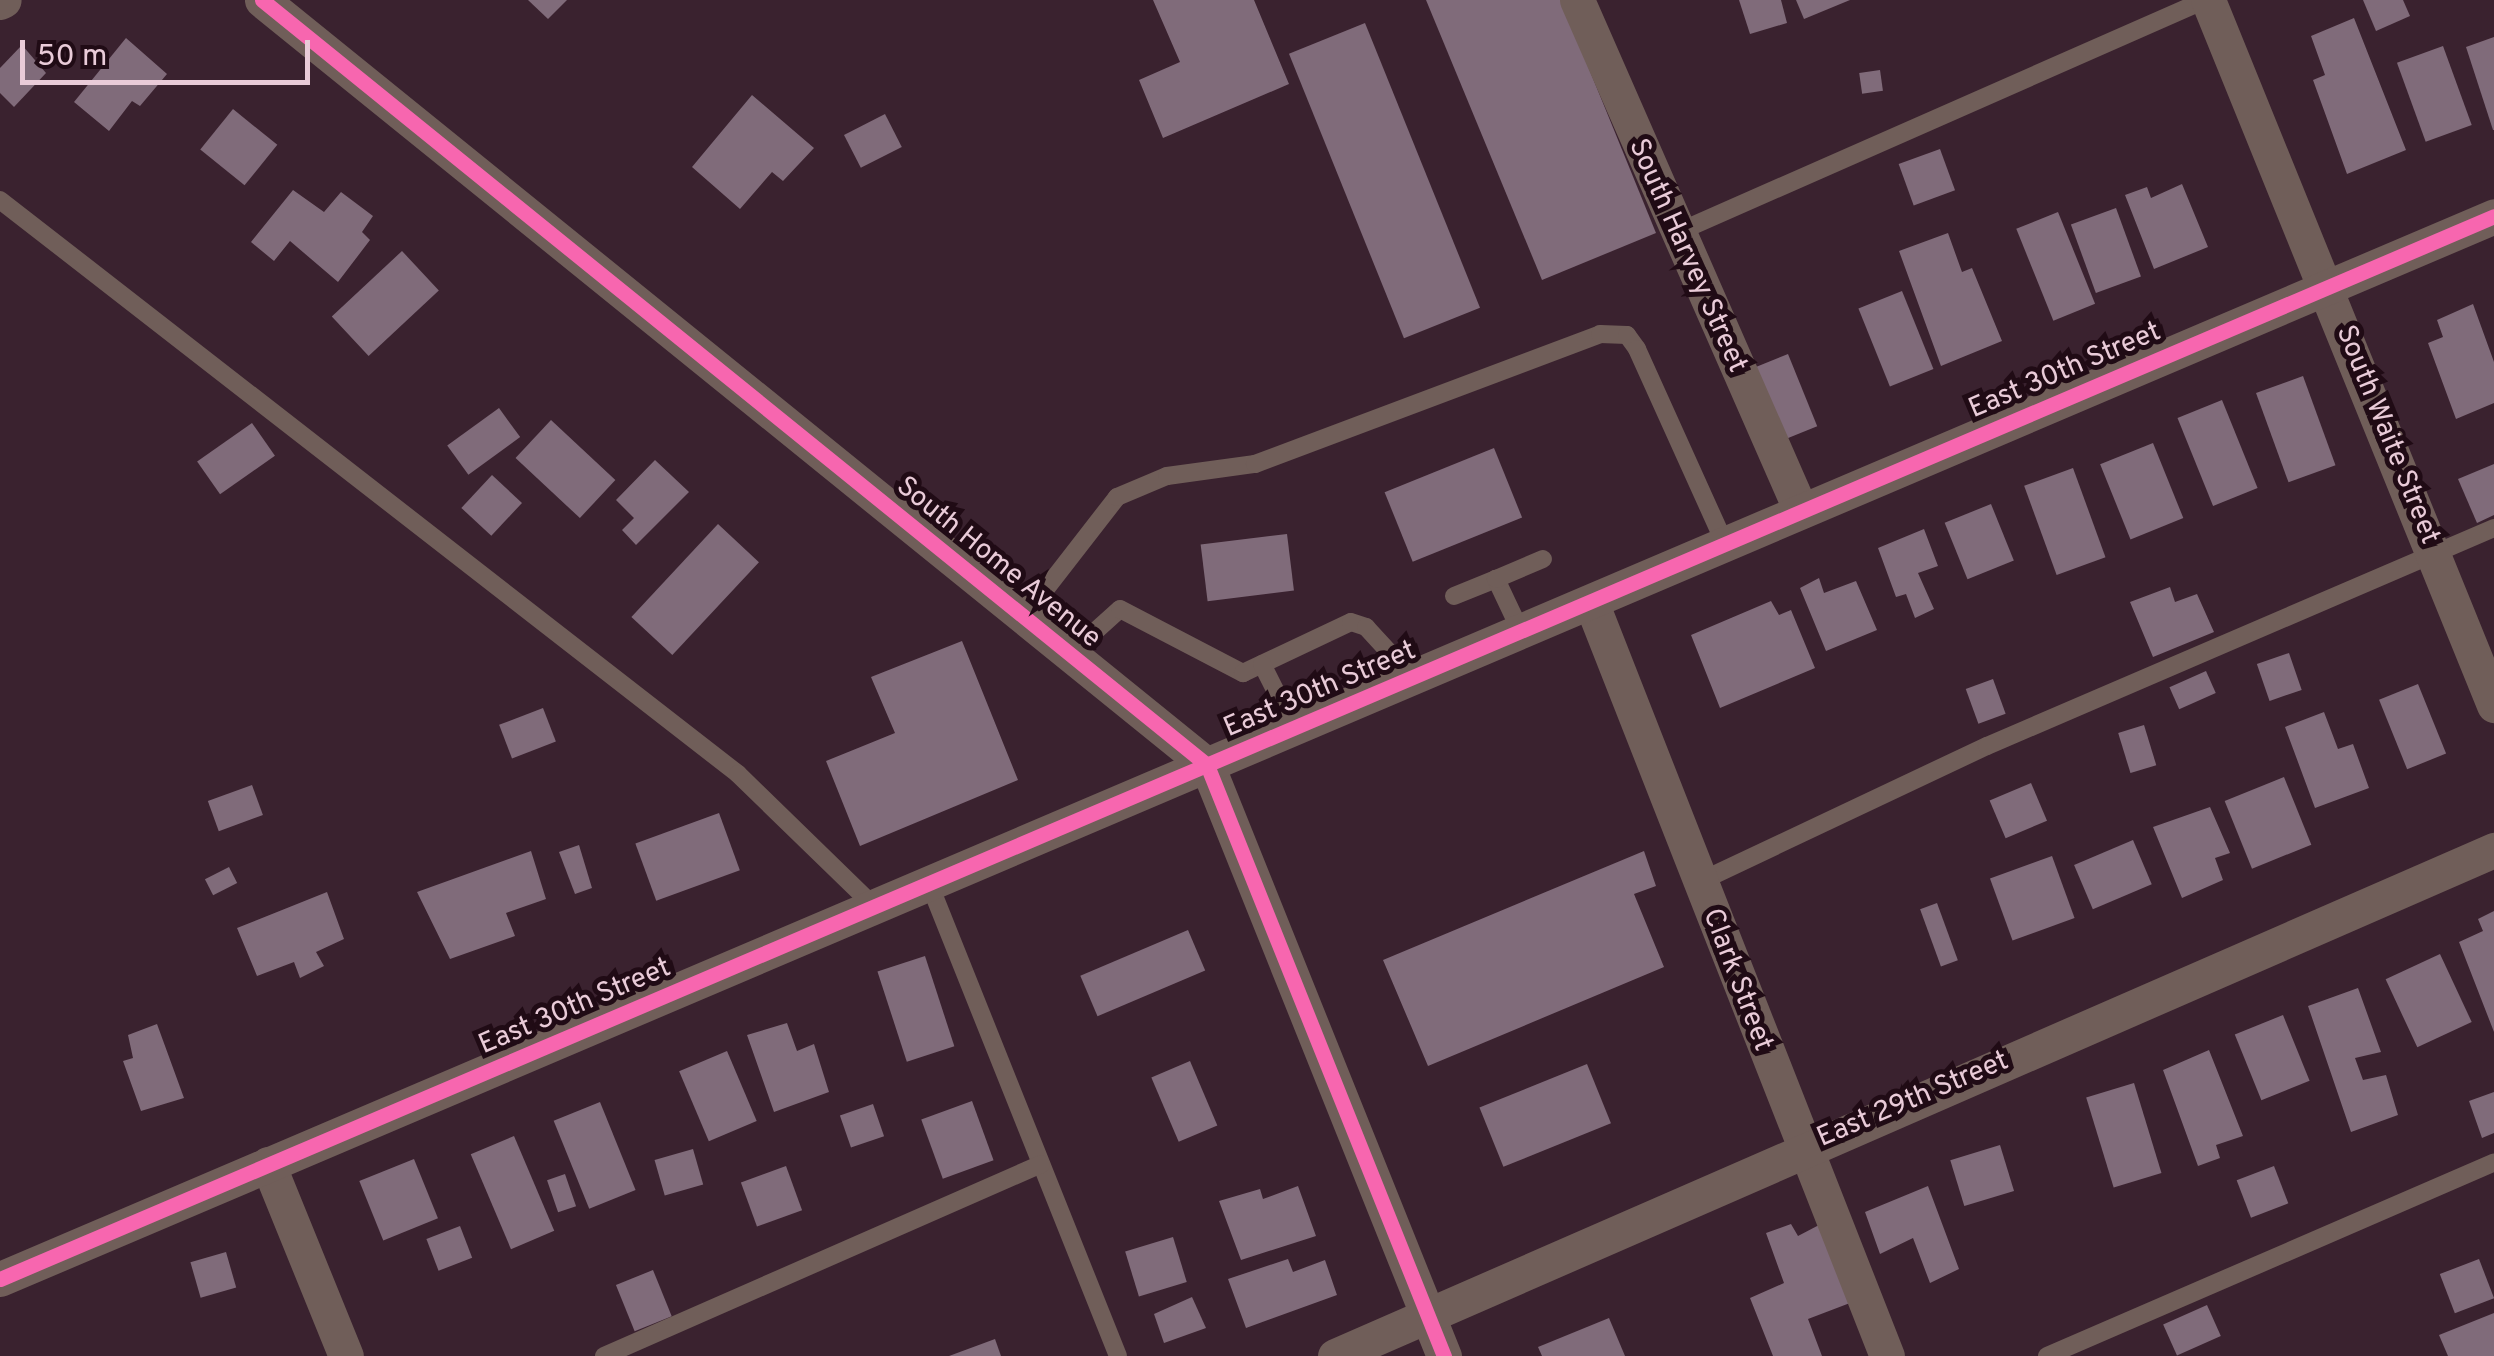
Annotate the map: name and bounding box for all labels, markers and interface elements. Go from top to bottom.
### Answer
scale bar [25,20,315,82]
text: 50 m [37,39,107,76]
street label: South Harvey Street [1620,134,1754,378]
street label: East 30th Street [1964,315,2166,427]
street label: South Waite Street [2328,320,2446,550]
street label: South Home Avenue [889,470,1107,656]
street label: East 30th Street [1219,634,1421,746]
street label: Clark Street [1694,904,1780,1056]
street label: East 30th Street [474,951,676,1063]
street label: East 29th Street [1812,1045,2014,1155]

